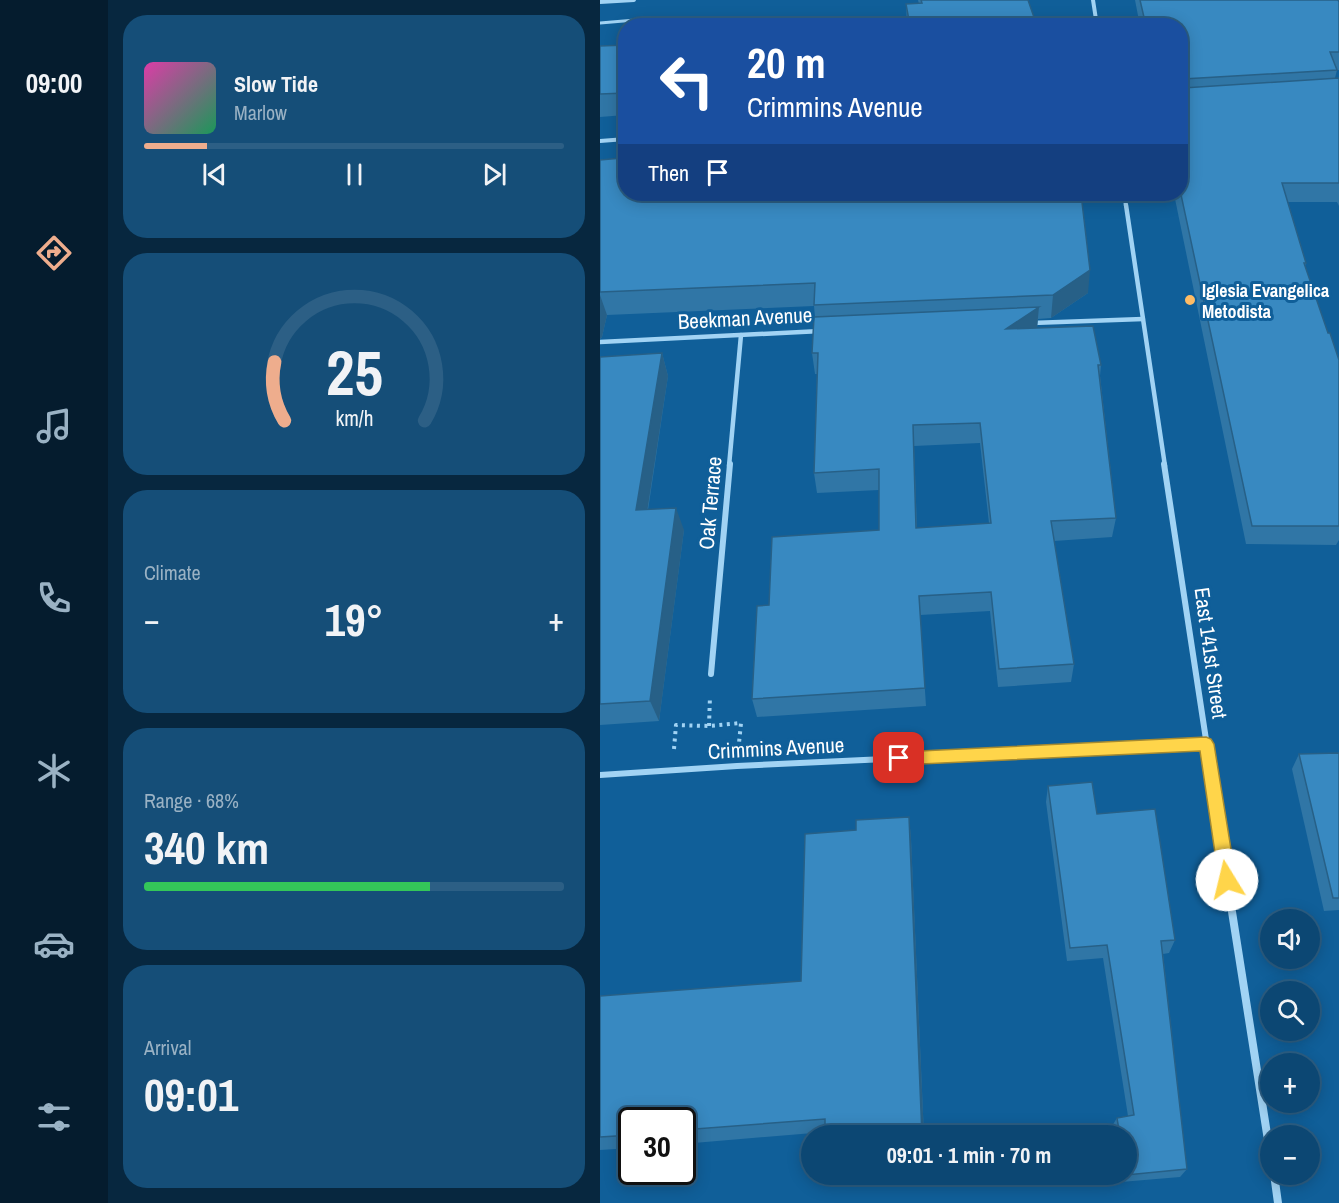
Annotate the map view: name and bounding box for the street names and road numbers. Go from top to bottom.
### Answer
street label: Beekman Avenue [677,300,813,336]
street label: Oak Terrace [691,455,729,551]
street label: East 141st Street [1187,586,1235,721]
street label: Crimmins Avenue [707,730,845,766]

